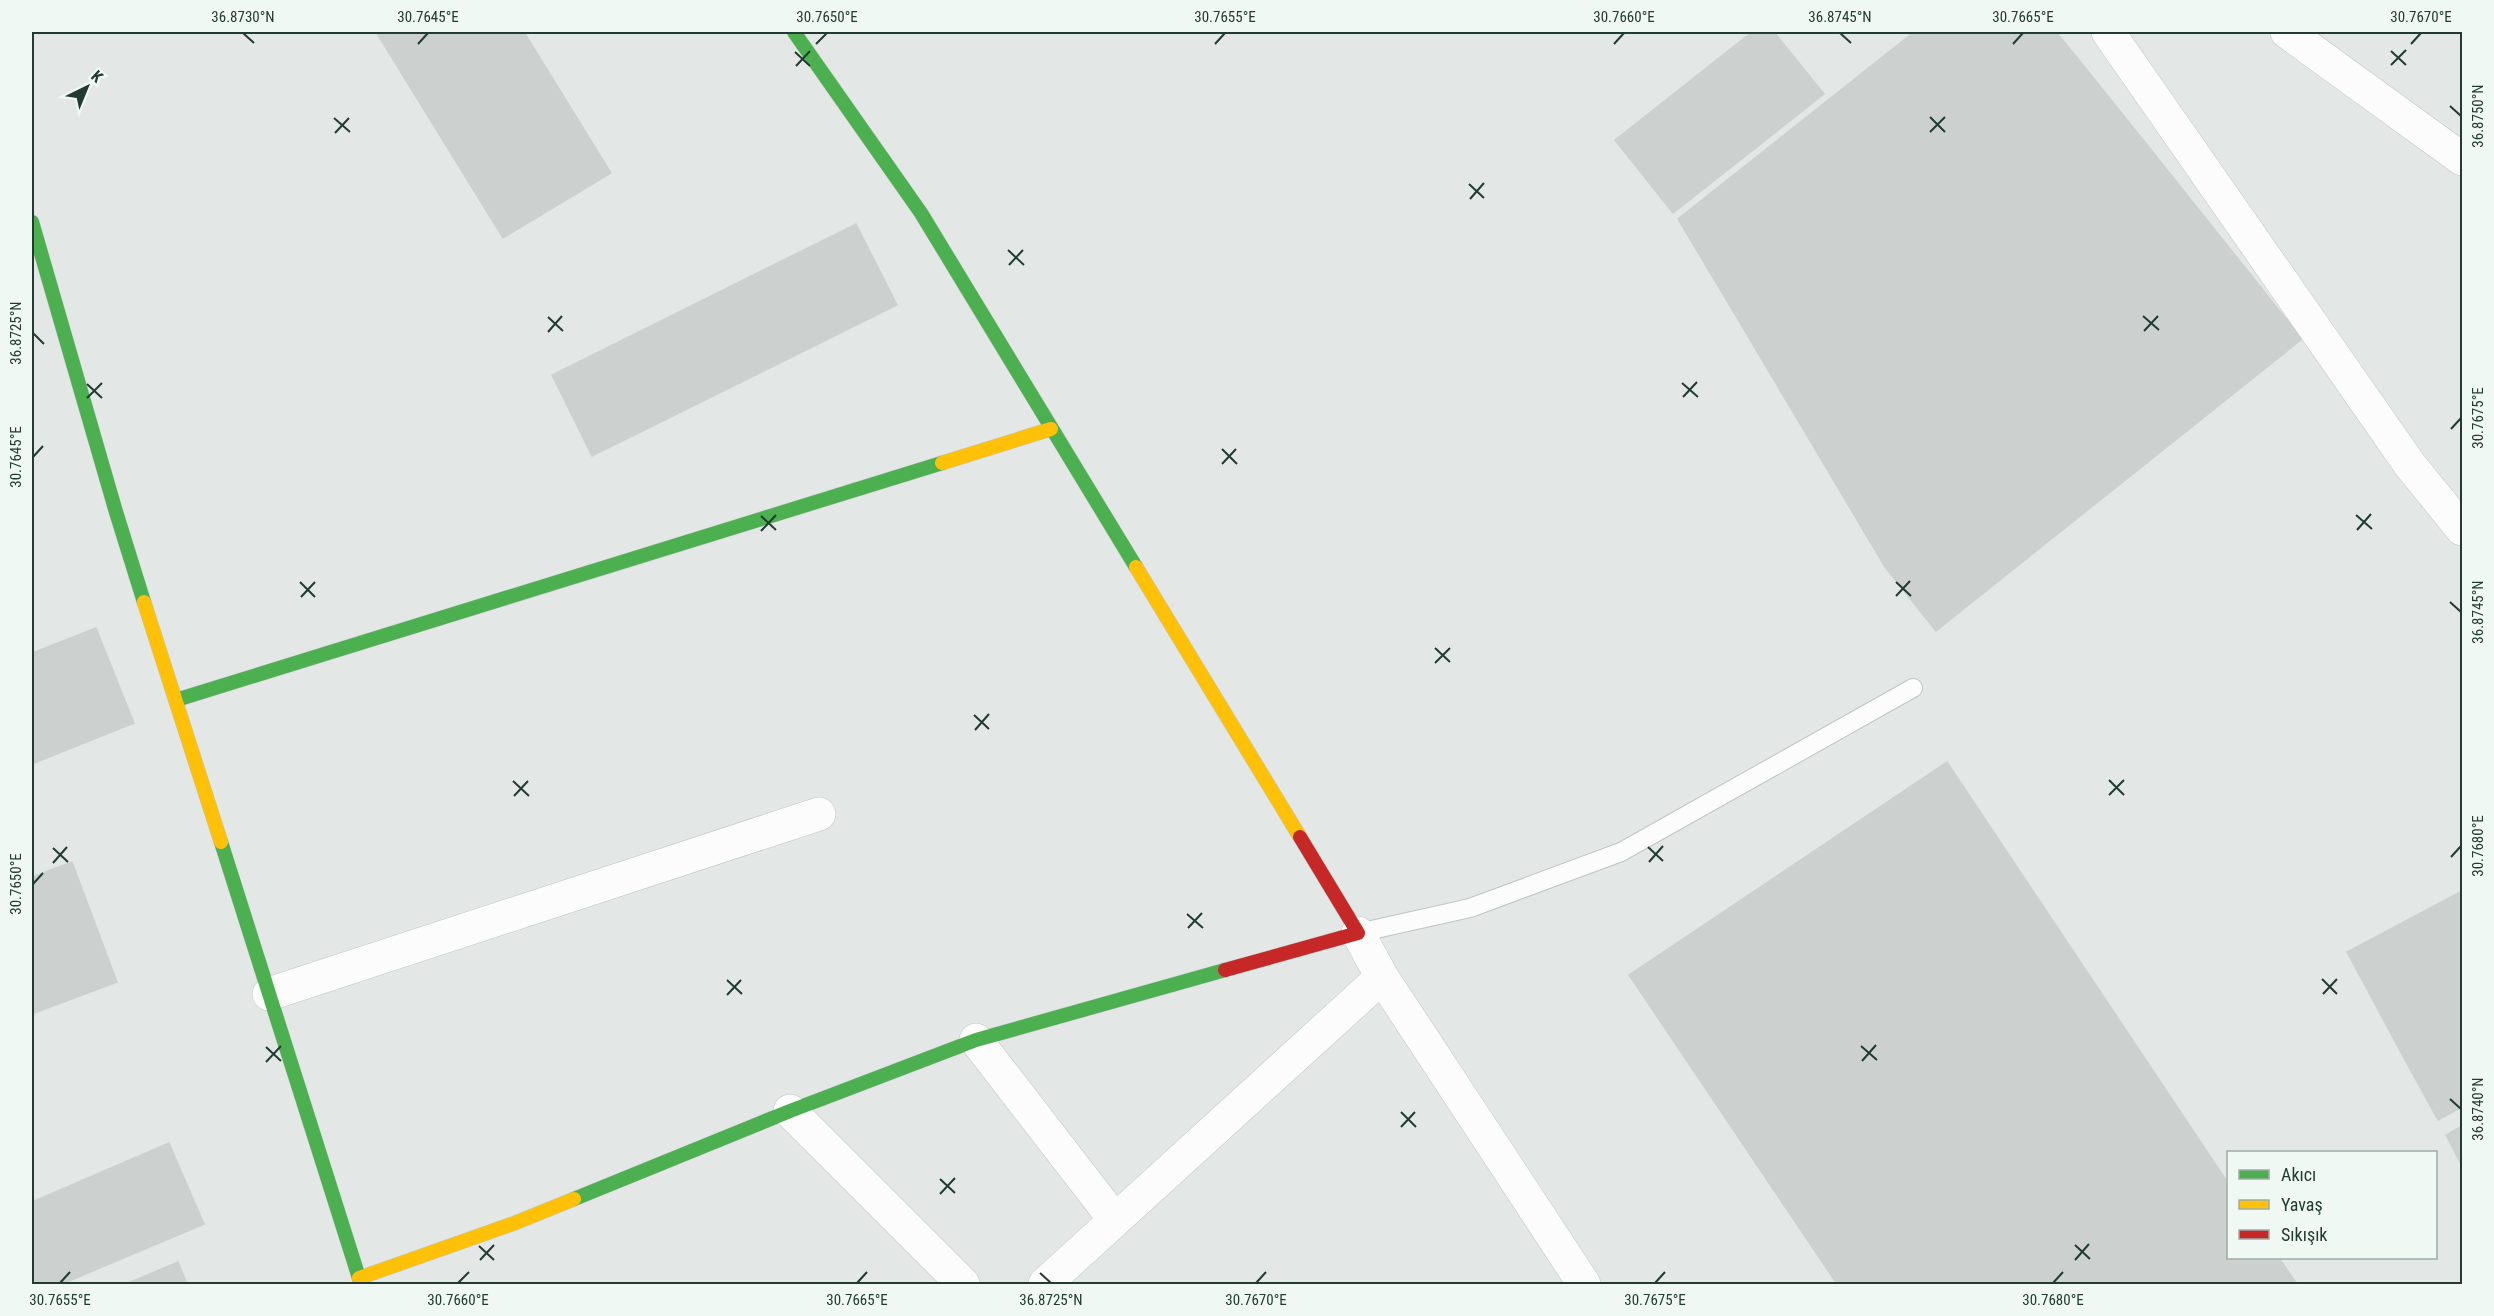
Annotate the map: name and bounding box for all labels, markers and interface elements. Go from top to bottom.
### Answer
text: 36.8730°N [211,8,275,26]
text: 30.7645°E [397,8,459,26]
text: 30.7650°E [796,8,858,26]
text: 30.7655°E [1194,8,1256,26]
text: 30.7660°E [1593,8,1655,26]
text: 36.8745°N [1808,8,1872,26]
text: 30.7665°E [1992,8,2054,26]
text: 30.7670°E [2390,8,2452,26]
north arrow [57,57,117,117]
text: K [87,66,107,86]
text: 36.8750°N [2469,84,2487,148]
text: 36.8725°N [7,301,25,365]
text: 30.7675°E [2469,387,2487,449]
text: 30.7645°E [7,426,25,488]
text: 36.8745°N [2469,580,2487,644]
text: 30.7680°E [2469,815,2487,877]
text: 30.7650°E [7,853,25,915]
text: 36.8740°N [2469,1077,2487,1141]
legend [2227,1151,2437,1259]
text: Akıcı [2281,1164,2316,1185]
text: Yavaş [2281,1194,2323,1215]
text: Sıkışık [2281,1224,2327,1245]
text: 30.7655°E [29,1291,91,1309]
text: 30.7660°E [427,1291,489,1309]
text: 30.7665°E [826,1291,888,1309]
text: 36.8725°N [1019,1291,1083,1309]
text: 30.7670°E [1225,1291,1287,1309]
text: 30.7675°E [1624,1291,1686,1309]
text: 30.7680°E [2022,1291,2084,1309]

